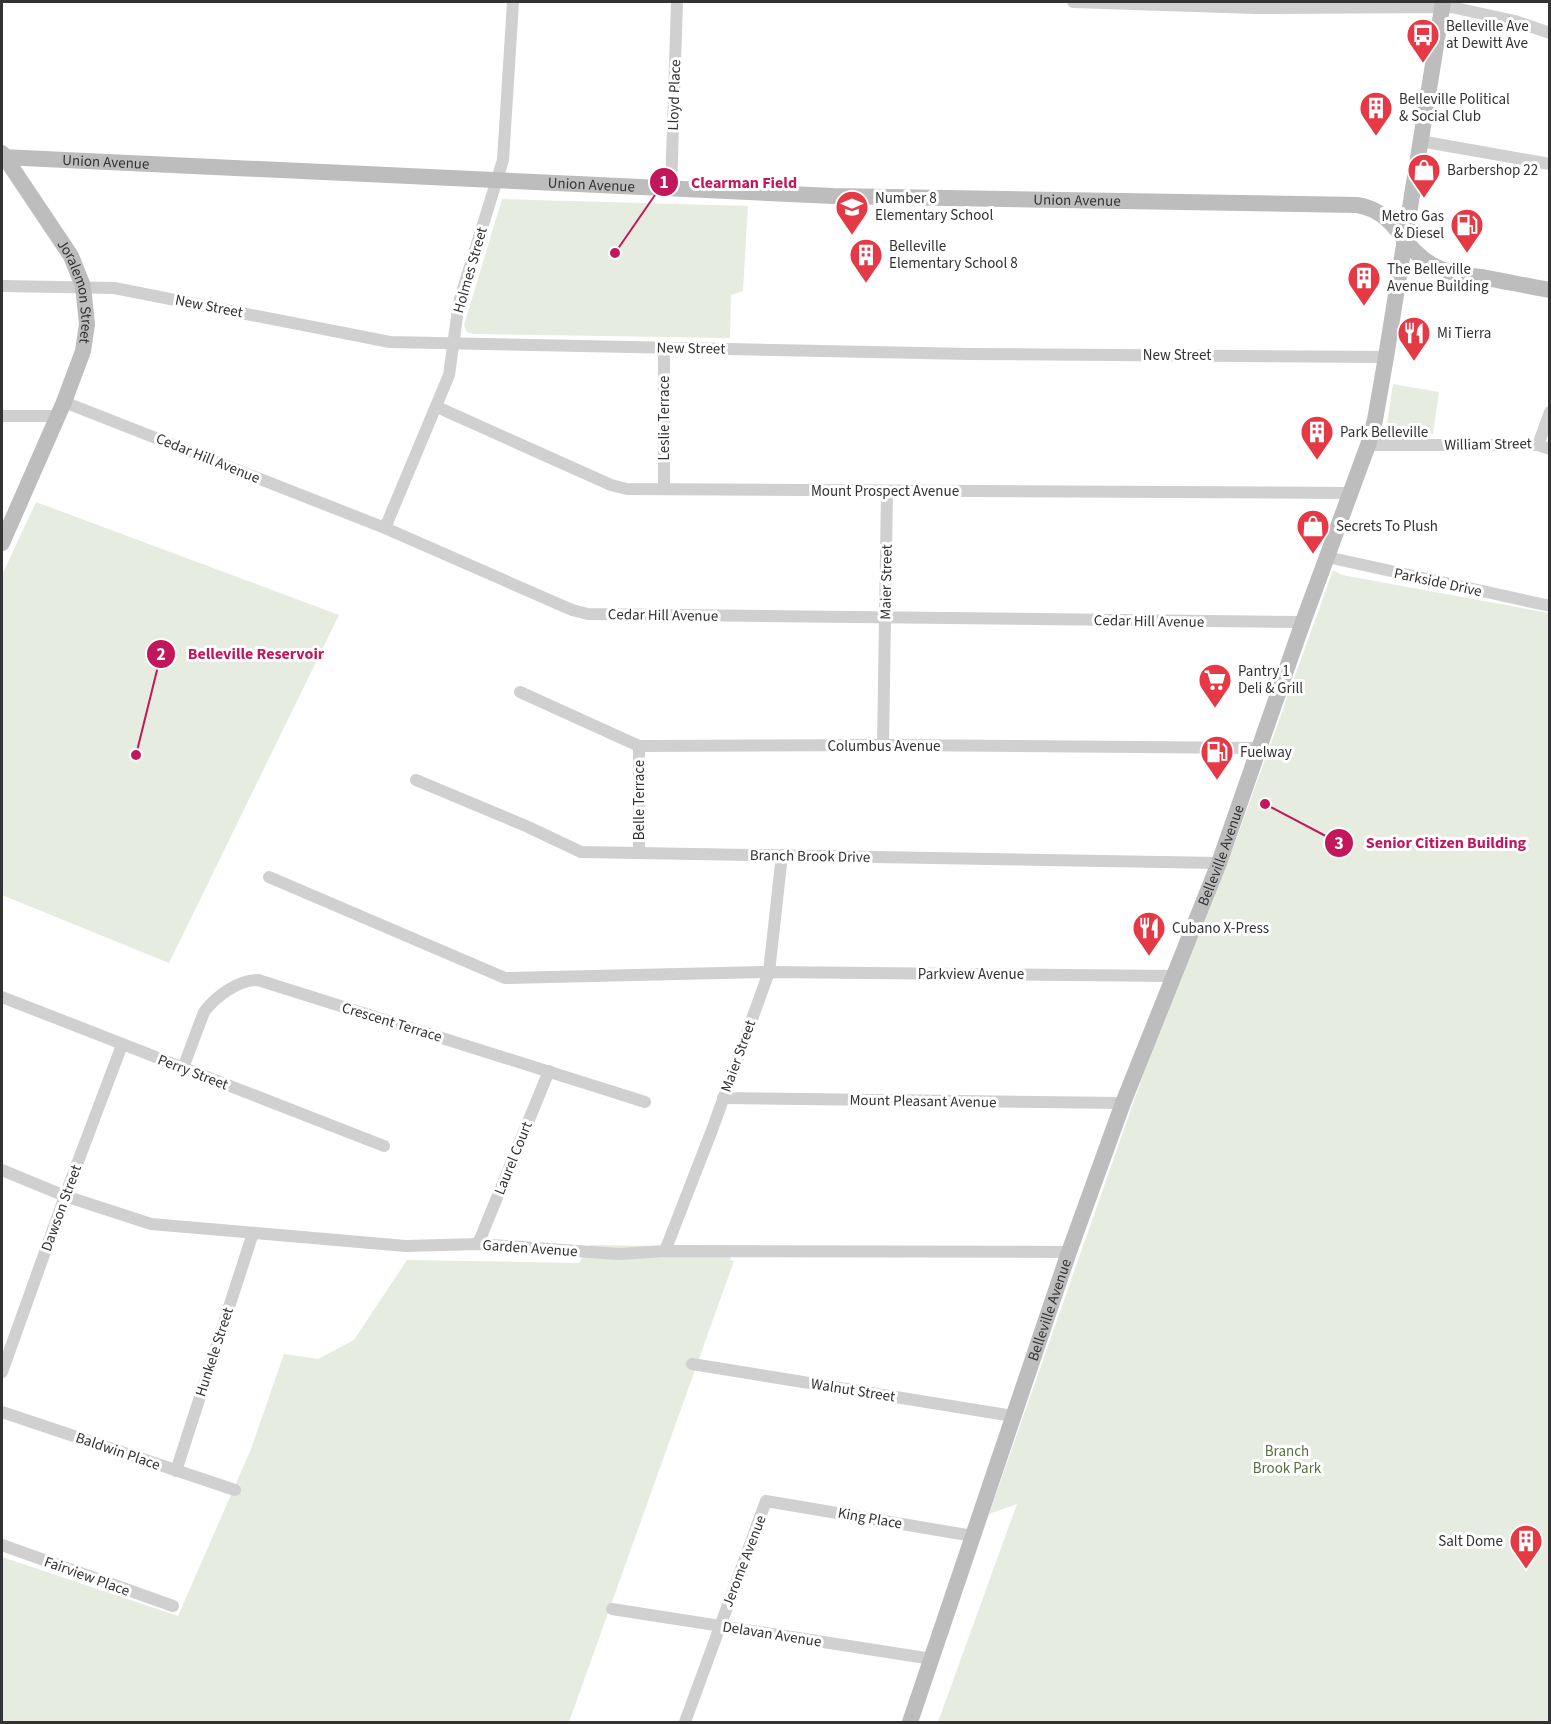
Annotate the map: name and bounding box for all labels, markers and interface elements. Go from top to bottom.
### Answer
place label: Belleville Ave at Dewitt Ave [1446,16,1529,54]
bus stop icon: Belleville Ave at Dewitt Ave [1405,17,1441,64]
street label: Lloyd Place [663,59,686,131]
place label: Belleville Political & Social Club [1399,89,1510,127]
building icon: Belleville Political & Social Club [1358,90,1394,137]
street label: Union Avenue [62,150,150,175]
shop icon: Barbershop 22 [1406,152,1442,199]
place label: Barbershop 22 [1447,160,1538,181]
callout: Clearman Field [649,165,809,199]
text: 1 [659,170,669,195]
text: Clearman Field [691,172,797,194]
street label: Union Avenue [547,173,635,198]
place label: Number 8 Elementary School [875,188,993,226]
school or university icon: Number 8 Elementary School [834,189,870,236]
street label: Union Avenue [1033,189,1121,212]
place label: Metro Gas & Diesel [1381,206,1444,244]
fuel station icon: Metro Gas & Diesel [1449,207,1485,254]
street label: Holmes Street [448,225,493,316]
street label: Joralemon Street [52,235,97,345]
place label: Belleville Elementary School 8 [889,236,1018,274]
building icon: Belleville Elementary School 8 [848,237,884,284]
place label: The Belleville Avenue Building [1387,259,1489,297]
building icon: The Belleville Avenue Building [1346,260,1382,307]
street label: New Street [173,290,245,323]
restaurant icon: Mi Tierra [1396,315,1432,362]
place label: Mi Tierra [1437,323,1491,344]
street label: New Street [657,337,725,360]
street label: New Street [1143,345,1211,366]
street label: Leslie Terrace [654,376,675,460]
building icon: Park Belleville [1299,414,1335,461]
place label: Park Belleville [1340,422,1428,443]
street label: Cedar Hill Avenue [153,428,263,489]
street label: William Street [1444,433,1532,456]
street label: Mount Prospect Avenue [811,481,959,502]
shop icon: Secrets To Plush [1295,508,1331,555]
place label: Secrets To Plush [1336,516,1438,537]
street label: Maier Street [875,544,898,620]
street label: Parkside Drive [1392,563,1484,602]
street label: Cedar Hill Avenue [608,604,718,627]
street label: Cedar Hill Avenue [1094,610,1204,633]
callout: Belleville Reservoir [146,637,336,671]
text: 2 [156,642,166,667]
text: Belleville Reservoir [188,643,325,665]
place label: Pantry 1 Deli & Grill [1238,661,1303,699]
supermarket icon: Pantry 1 Deli & Grill [1197,662,1233,709]
fuel station icon: Fuelway [1199,734,1235,781]
street label: Columbus Avenue [827,736,941,757]
place label: Fuelway [1240,742,1292,763]
street label: Belle Terrace [629,760,650,840]
street label: Belleville Avenue [1193,802,1250,909]
callout: Senior Citizen Building [1324,826,1538,860]
text: 3 [1334,831,1344,856]
text: Senior Citizen Building [1366,832,1527,854]
street label: Branch Brook Drive [750,845,870,868]
restaurant icon: Cubano X-Press [1131,910,1167,957]
place label: Cubano X-Press [1172,918,1269,939]
street label: Parkview Avenue [918,964,1024,985]
street label: Crescent Terrace [339,997,444,1048]
street label: Maier Street [716,1017,761,1095]
street label: Perry Street [155,1049,231,1096]
street label: Mount Pleasant Avenue [849,1090,997,1113]
street label: Laurel Court [489,1118,538,1198]
street label: Dawson Street [36,1162,87,1254]
street label: Garden Avenue [482,1235,578,1262]
street label: Belleville Avenue [1023,1256,1077,1364]
street label: Hunkele Street [190,1305,239,1399]
street label: Walnut Street [809,1373,897,1408]
street label: Baldwin Place [73,1427,163,1476]
park label: Branch Brook Park [1253,1441,1322,1479]
street label: King Place [836,1503,904,1534]
street label: Jerome Avenue [717,1512,772,1610]
building icon: Salt Dome [1508,1523,1544,1570]
place label: Salt Dome [1438,1531,1503,1552]
street label: Fairview Place [41,1551,133,1602]
street label: Delavan Avenue [721,1616,823,1653]

